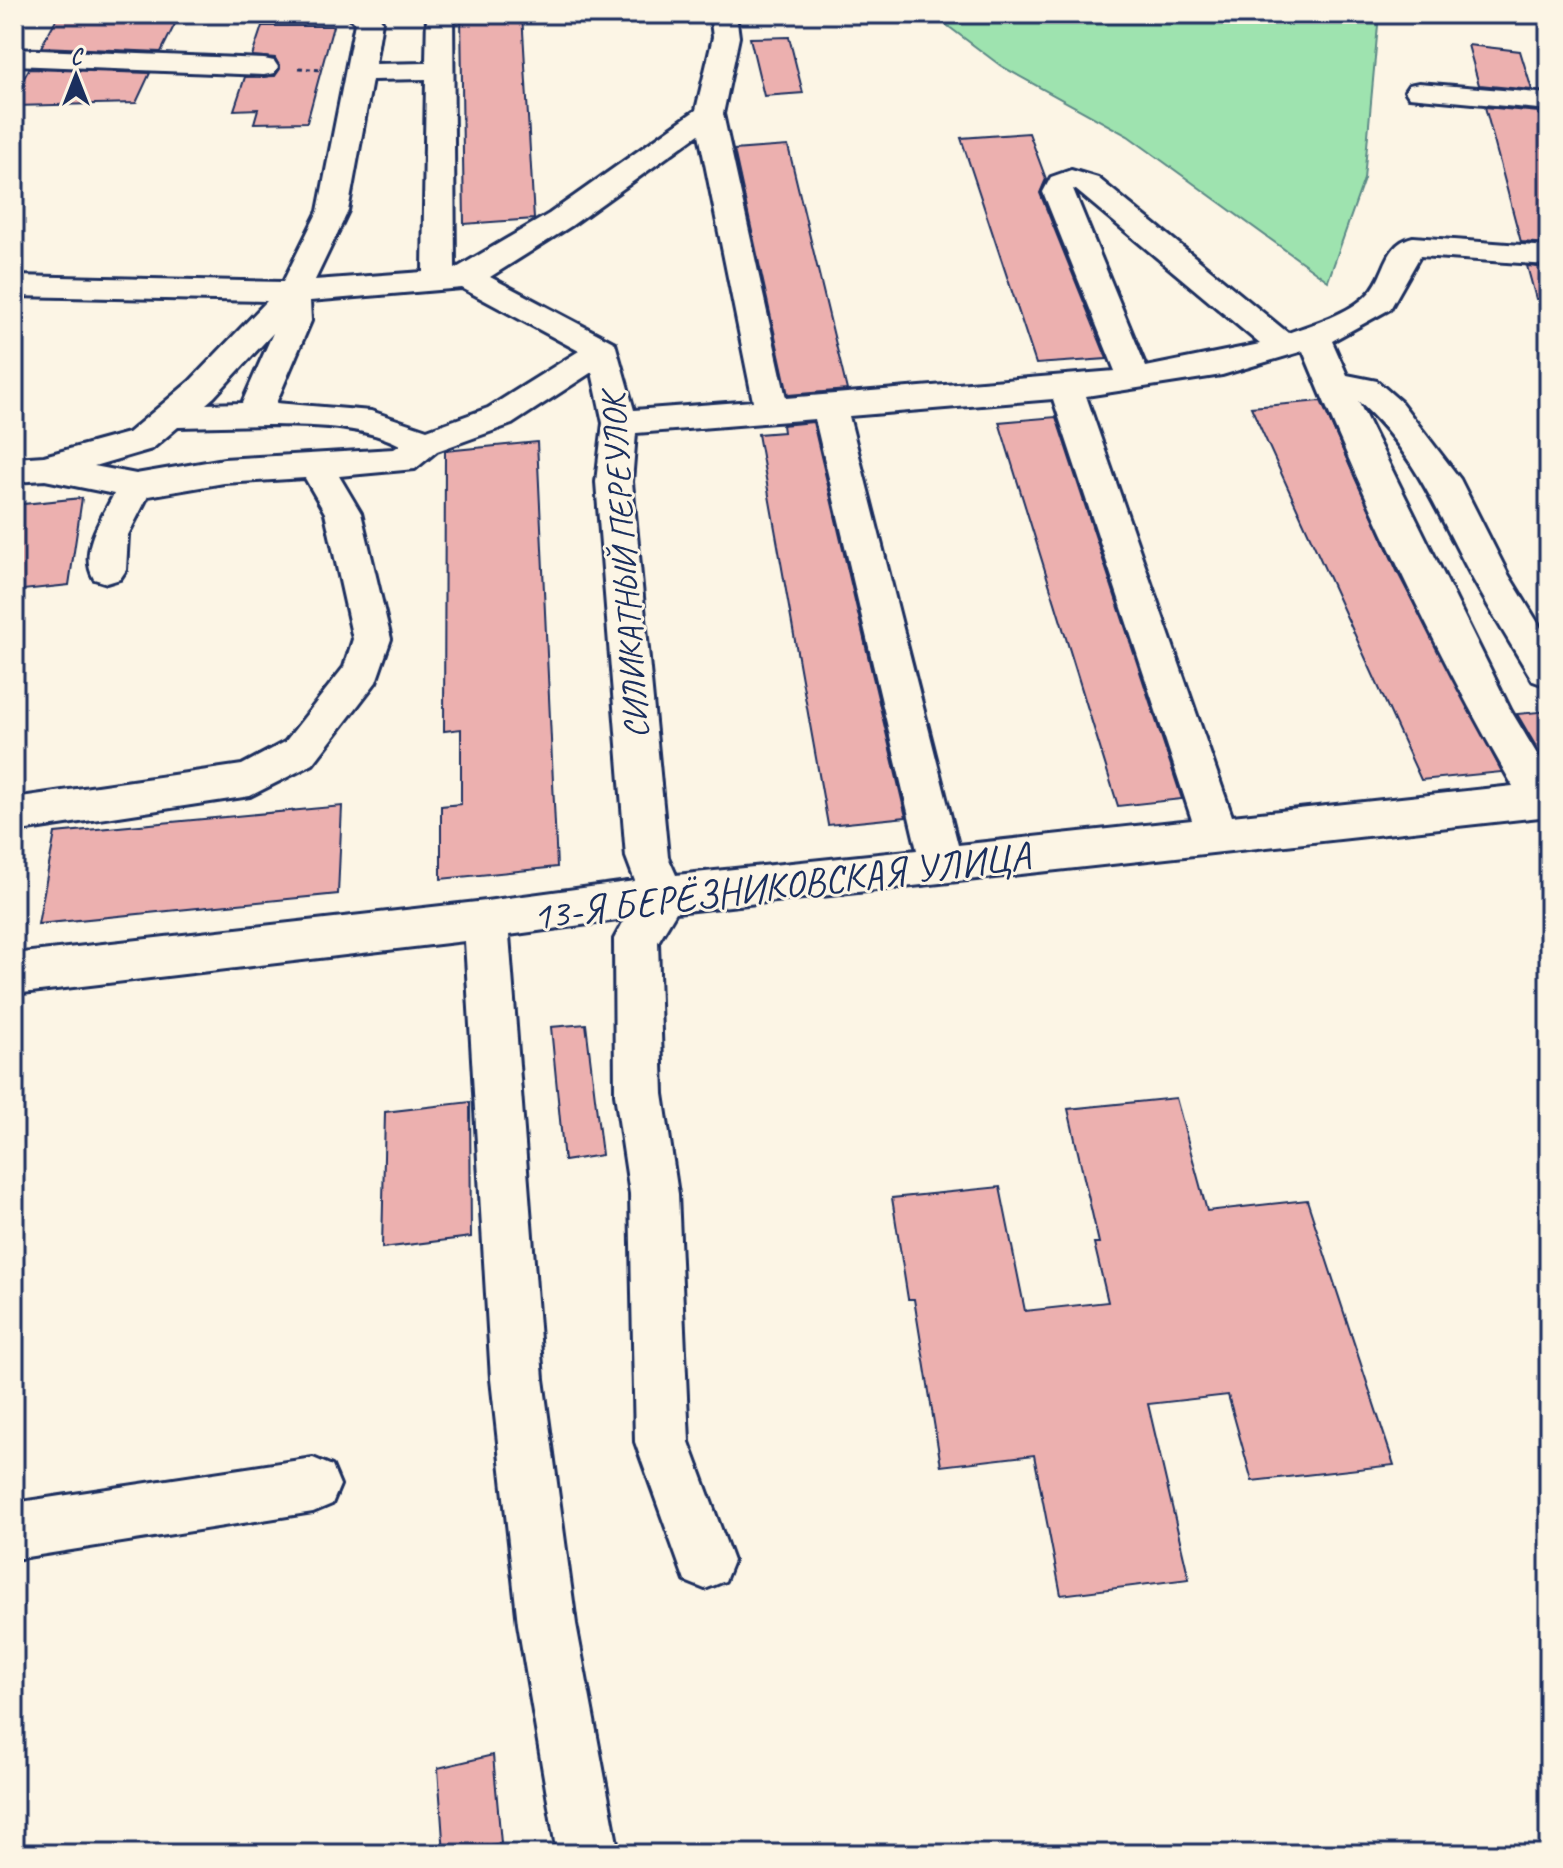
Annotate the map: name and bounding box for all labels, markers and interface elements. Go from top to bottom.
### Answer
north arrow [36,36,116,116]
text: С [71,43,85,71]
street label: СИЛИКАТНЫЙ ПЕРЕУЛОК [591,385,658,740]
street label: 13-Я БЕРЁЗНИКОВСКАЯ УЛИЦА [530,830,1035,941]

